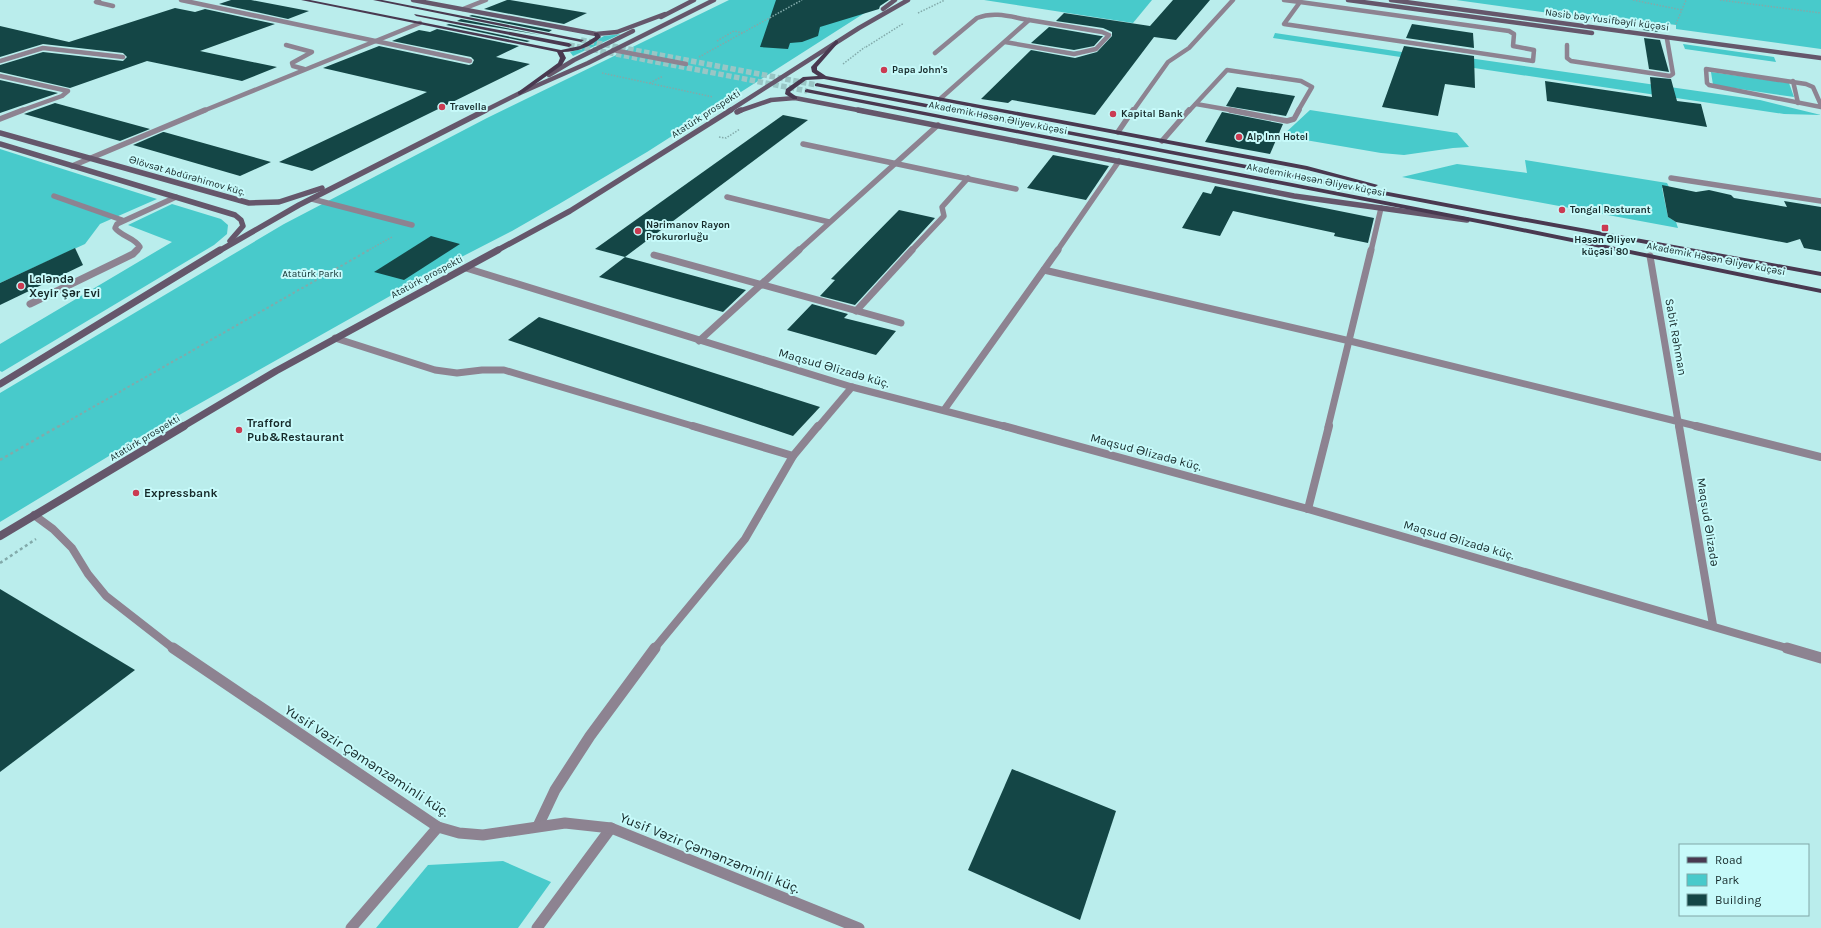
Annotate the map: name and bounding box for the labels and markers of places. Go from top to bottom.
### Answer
place label: Papa John's [892,64,948,76]
marker: Papa John's [879,65,889,75]
place label: Travella [450,101,487,113]
marker: Travella [437,102,447,112]
place label: Kapital Bank [1121,108,1183,120]
marker: Kapital Bank [1108,109,1118,119]
place label: Alp Inn Hotel [1247,131,1308,143]
marker: Alp Inn Hotel [1234,132,1244,142]
place label: Tongal Resturant [1570,204,1651,216]
marker: Tongal Resturant [1557,205,1567,215]
place label: Nərimanov Rayon Prokurorluğu [646,219,730,243]
marker: Həsən Əliyev küçəsi 80 [1600,223,1610,233]
marker: Nərimanov Rayon Prokurorluğu [633,226,643,236]
place label: Həsən Əliyev küçəsi 80 [1574,234,1636,258]
place label: Laləndə Xeyir Şər Evi [29,272,101,300]
marker: Laləndə Xeyir Şər Evi [16,281,26,291]
place label: Trafford Pub&Restaurant [247,416,344,444]
marker: Trafford Pub&Restaurant [234,425,244,435]
place label: Expressbank [144,486,218,500]
marker: Expressbank [131,488,141,498]

